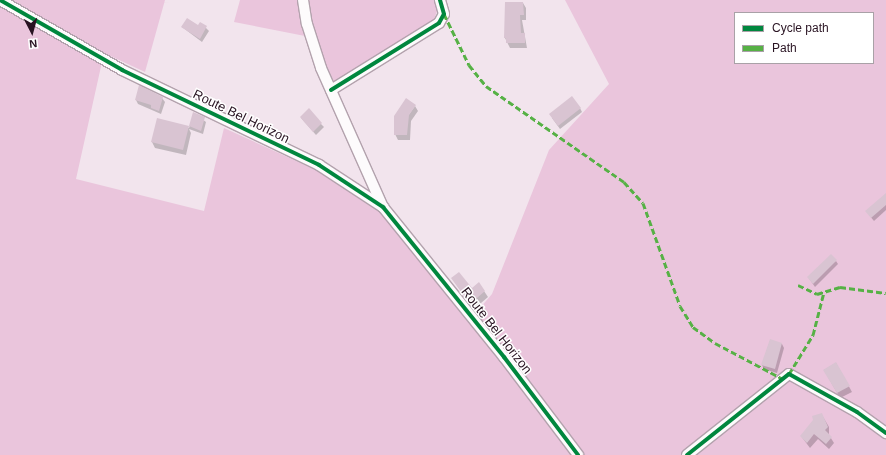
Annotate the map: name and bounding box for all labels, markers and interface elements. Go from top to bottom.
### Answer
north arrow [12,12,52,52]
legend [734,12,874,64]
text: Cycle path [772,21,829,35]
text: N [29,38,38,50]
text: Path [772,41,797,55]
street label: Route Bel Horizon [190,87,292,147]
street label: Route Bel Horizon [457,285,535,377]

